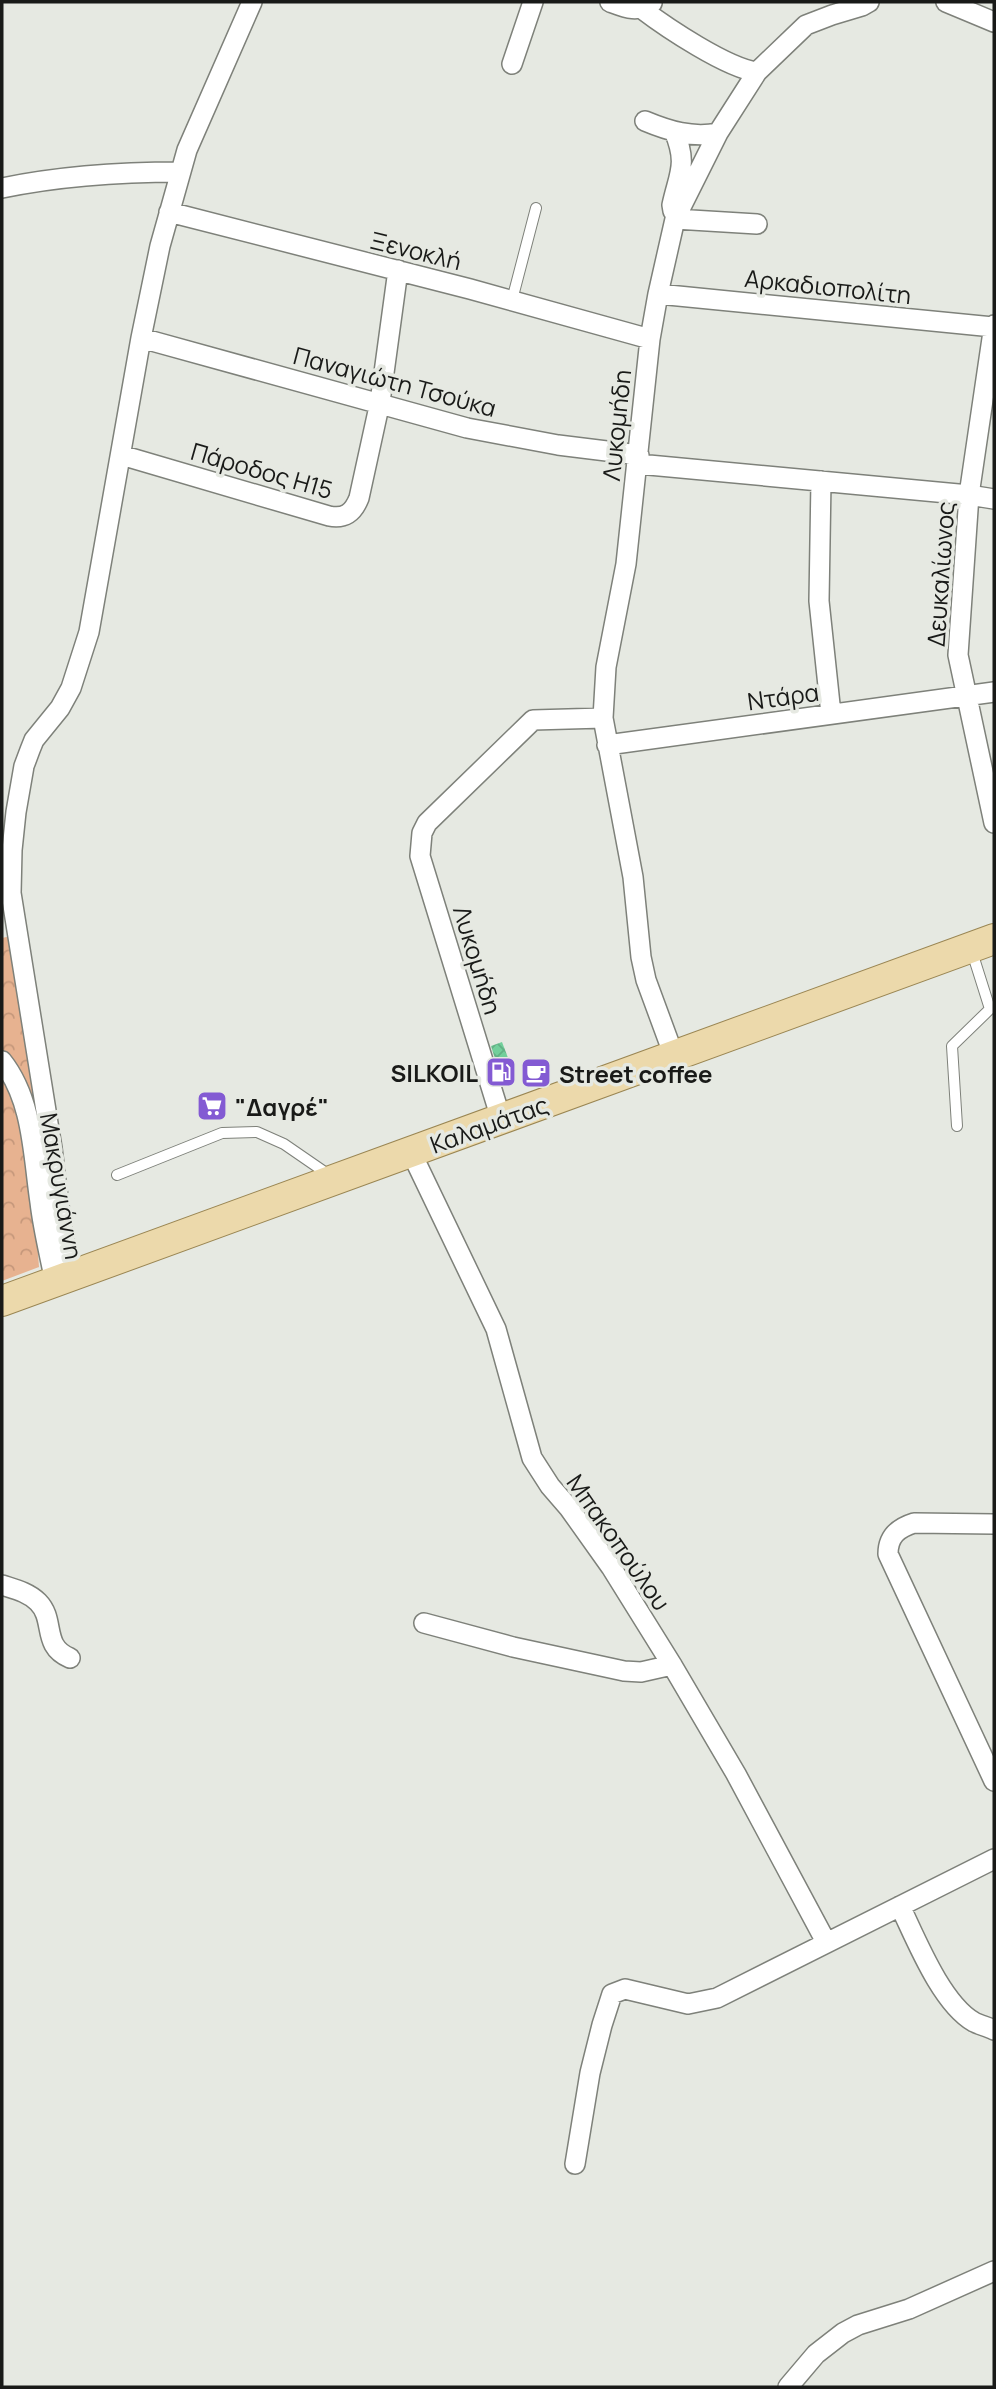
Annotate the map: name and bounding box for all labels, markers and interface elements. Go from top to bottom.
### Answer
street label: Ξενοκλή [367,223,465,277]
street label: Αρκαδιοπολίτη [743,261,913,311]
street label: Παναγιώτη Τσούκα [290,338,500,424]
street label: Λυκομήδη [594,368,638,482]
street label: Πάροδος Η15 [187,434,337,506]
street label: Δευκαλίωνος [918,500,962,648]
street label: Ντάρα [745,675,821,717]
street label: Λυκομήδη [446,902,510,1018]
fuel station icon: SILKOIL [484,1055,518,1089]
place label: SILKOIL [391,1056,478,1089]
cafe icon: Street coffee [519,1056,553,1090]
place label: Street coffee [559,1057,712,1090]
street label: Καλαμάτας [425,1087,553,1161]
supermarket icon: "Δαγρέ" [195,1089,229,1123]
place label: "Δαγρέ" [235,1090,329,1123]
street label: Μακρυγιάννη [33,1110,91,1262]
street label: Μπακοπούλου [560,1467,678,1617]

